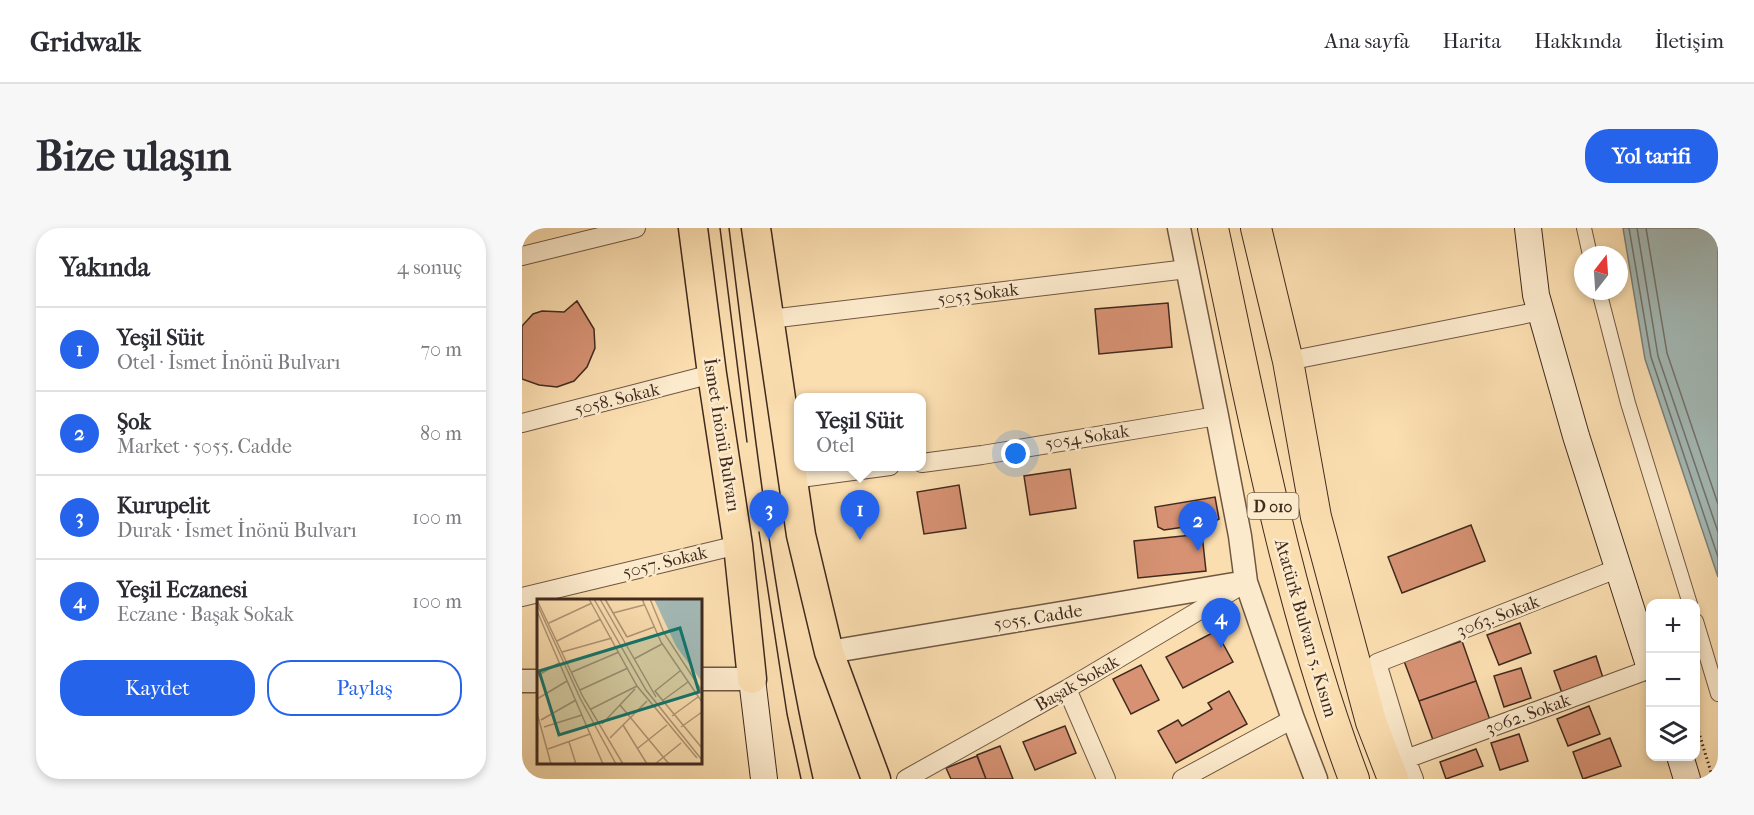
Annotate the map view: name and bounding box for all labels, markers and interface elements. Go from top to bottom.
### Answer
text: Gridwalk [30,25,141,58]
text: Ana sayfa [1325,29,1410,53]
text: Harita [1443,29,1501,53]
text: Hakkında [1534,29,1622,53]
text: İletişim [1655,29,1724,53]
button: Yol tarifi [1585,129,1718,183]
text: Bize ulaşın [36,132,231,181]
north arrow [1574,246,1628,300]
text: Yakında [60,252,150,283]
text: 4 sonuç [397,256,462,279]
street label: 5053 Sokak [936,279,1021,310]
text: Yeşil Süit [117,325,204,351]
text: 1 [76,338,83,361]
text: 70 m [420,338,462,361]
text: Otel · İsmet İnönü Bulvarı [117,351,340,374]
street label: İsmet İnönü Bulvarı [699,357,745,514]
street label: 5058. Sokak [572,379,663,420]
popup [794,393,926,471]
text: Yeşil Süit [816,408,904,434]
text: Şok [117,409,151,435]
street label: 5054 Sokak [1043,420,1131,455]
text: 2 [74,422,85,445]
text: 80 m [420,422,462,445]
text: Otel [816,434,855,457]
text: Market · 5055. Cadde [117,435,292,458]
your location [1001,439,1030,468]
pin: 3 [750,490,788,540]
pin: 1 [840,490,880,540]
text: Kurupelit [117,493,210,519]
road number: D 010 [1248,493,1299,519]
pin: 2 [1178,502,1218,551]
text: 3 [75,506,84,529]
text: 100 m [412,506,462,529]
text: Durak · İsmet İnönü Bulvarı [117,519,357,542]
street label: Atatürk Bulvarı 5. Kısım [1270,536,1341,720]
street label: 5057. Sokak [621,542,710,583]
text: Yeşil Eczanesi [117,577,248,603]
text: 4 [74,590,85,613]
text: 100 m [412,590,462,613]
street label: 3063. Sokak [1454,591,1543,642]
pin: 4 [1202,598,1240,648]
inset map [537,599,702,764]
map controls [1646,599,1700,761]
button: + [1646,599,1700,653]
street label: 5055. Cadde [992,600,1084,635]
text: Eczane · Başak Sokak [117,603,294,626]
street label: Başak Sokak [1032,651,1124,716]
button: − [1646,653,1700,707]
button: Kaydet [60,660,255,716]
button: Paylaş [267,660,462,716]
street label: 3062. Sokak [1483,689,1574,740]
button: layers [1646,707,1700,761]

